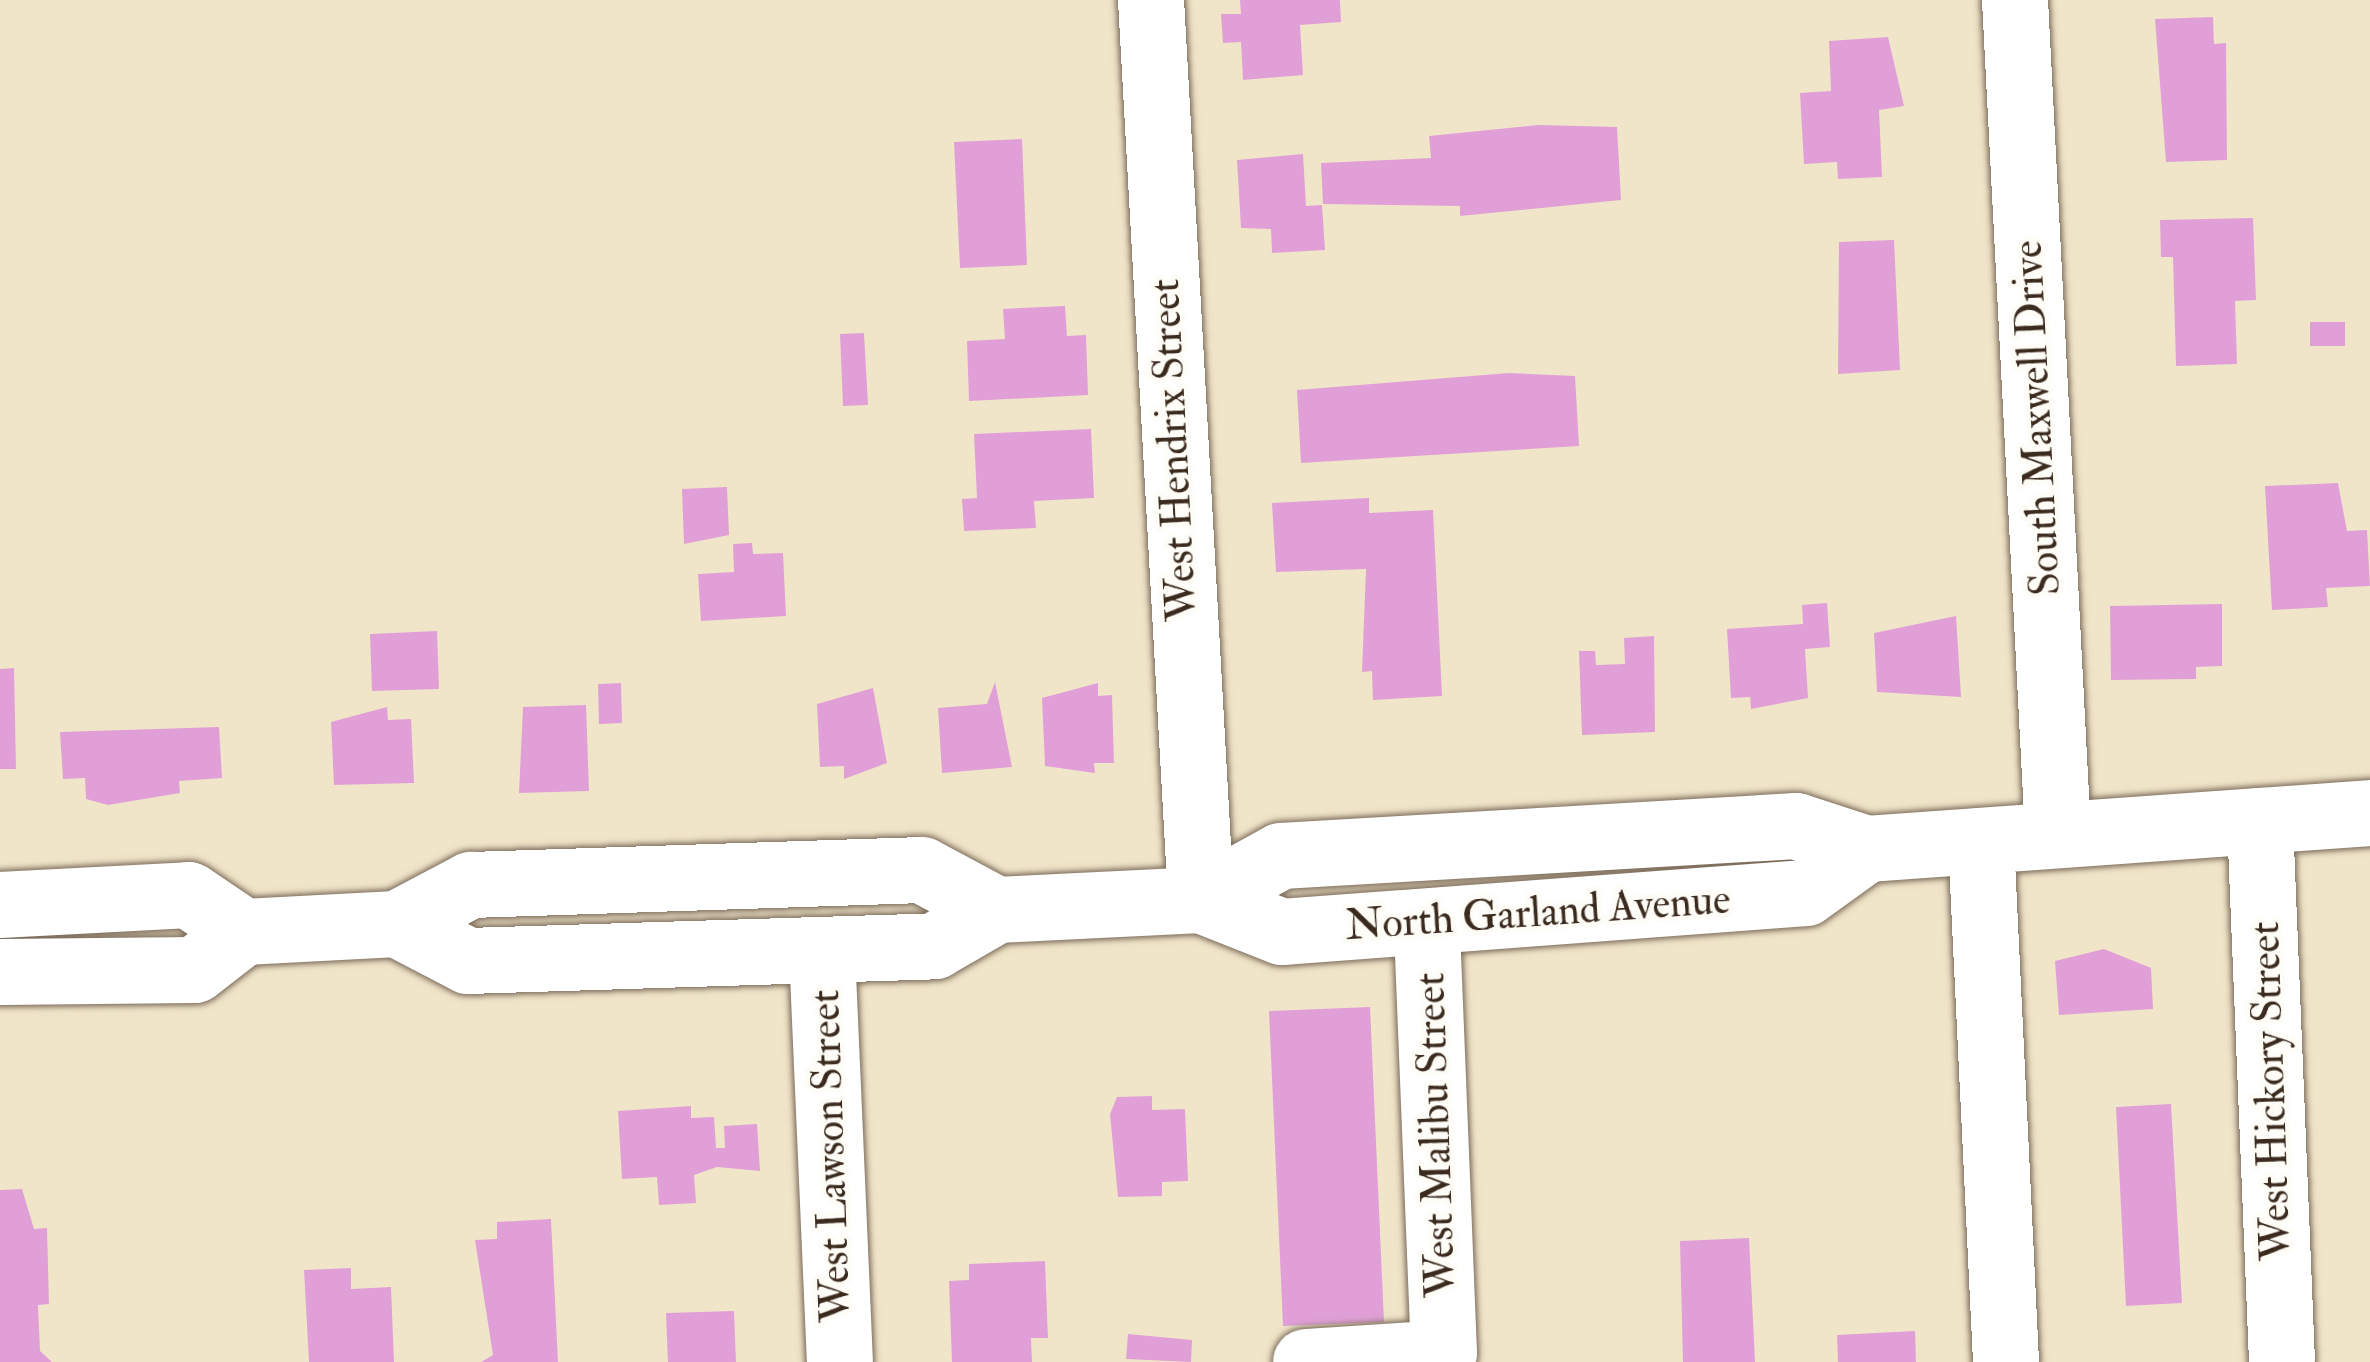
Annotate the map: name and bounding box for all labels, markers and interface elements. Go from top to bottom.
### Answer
street label: South Maxwell Drive [2003,239,2071,597]
street label: West Hendrix Street [1140,278,1208,622]
street label: North Garland Avenue [1344,874,1732,952]
street label: West Hickory Street [2240,921,2302,1261]
street label: West Malibu Street [1405,972,1467,1298]
street label: West Lawson Street [800,989,862,1323]

